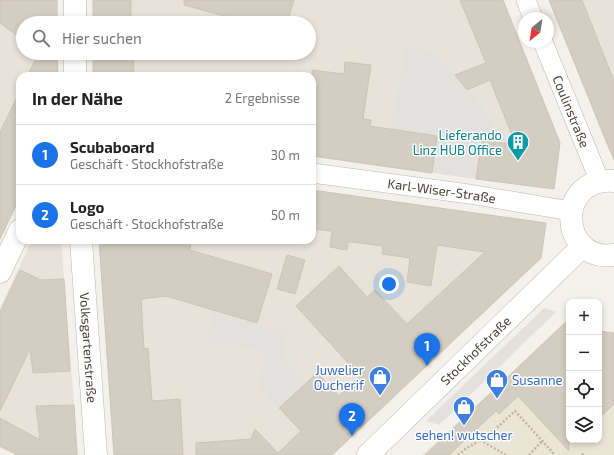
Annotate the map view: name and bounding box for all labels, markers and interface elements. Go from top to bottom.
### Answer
north arrow [518,12,554,48]
search box [16,16,316,60]
icon: search [30,27,52,49]
text: Hier suchen [62,29,142,47]
street label: Coulinstraße [549,73,593,150]
text: In der Nähe [32,88,123,108]
text: 2 Ergebnisse [225,90,300,106]
place label: Lieferando Linz HUB Office [413,127,502,158]
building icon: Lieferando Linz HUB Office [505,129,531,162]
text: Scubaboard [70,138,154,156]
text: 1 [42,147,48,163]
text: 30 m [271,147,300,163]
text: Geschäft · Stockhofstraße [70,156,224,172]
street label: Karl-Wiser-Straße [387,175,497,206]
text: Logo [70,198,104,216]
text: 2 [41,207,49,223]
text: 50 m [271,207,300,223]
text: Geschäft · Stockhofstraße [70,216,224,232]
your location [379,274,399,294]
street label: Volksgartenstraße [77,292,100,404]
map controls [566,299,602,443]
button: + [566,299,602,335]
street label: Stockhofstraße [437,313,514,388]
pin: 1 [414,333,440,366]
button: − [566,335,602,371]
place label: Juwelier Oucherif [314,362,365,393]
shop icon: Juwelier Oucherif [367,364,393,397]
shop icon: Susanne [484,367,510,400]
button: locate [566,371,602,407]
place label: Susanne [512,372,563,388]
shop icon: sehen! wutscher [451,394,477,427]
pin: 2 [339,403,365,436]
button: layers [566,407,602,443]
place label: sehen! wutscher [415,427,513,443]

